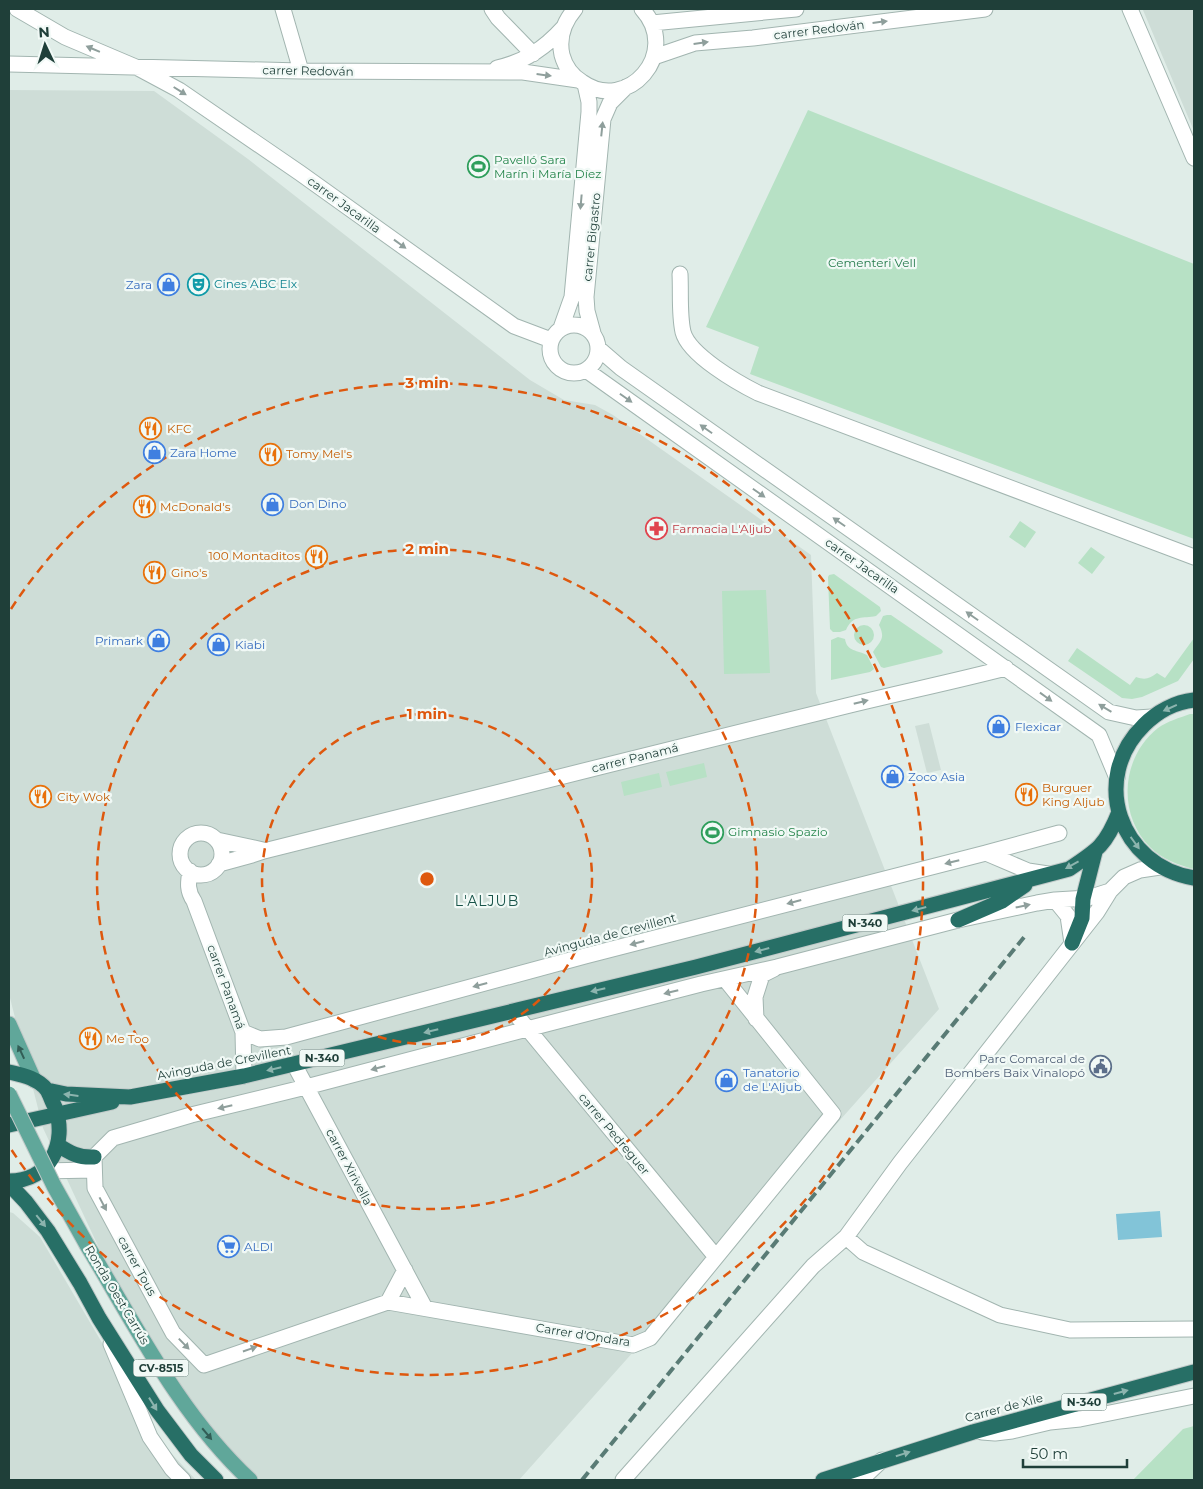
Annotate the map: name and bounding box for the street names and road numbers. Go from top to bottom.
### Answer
street label: carrer Redován [773,16,865,43]
street label: carrer Redován [262,62,354,79]
street label: carrer Jacarilla [305,173,384,236]
street label: carrer Bigastro [579,192,604,282]
street label: carrer Jacarilla [822,535,902,597]
street label: carrer Panamá [590,739,680,776]
street label: Avinguda de Crevillent [542,910,678,959]
road number: N-340 [842,914,888,931]
street label: carrer Panamá [204,942,249,1031]
street label: Avinguda de Crevillent [156,1042,292,1083]
road number: N-340 [300,1050,344,1066]
street label: carrer Pedreguer [576,1090,653,1178]
street label: carrer Xirivella [323,1126,376,1208]
street label: carrer Tous [115,1233,160,1298]
street label: Ronda Oest Carrús [82,1243,153,1347]
street label: Carrer d'Ondara [535,1320,631,1349]
road number: CV-8515 [134,1360,188,1376]
street label: Carrer de Xile [963,1390,1045,1425]
road number: N-340 [1062,1394,1106,1410]

